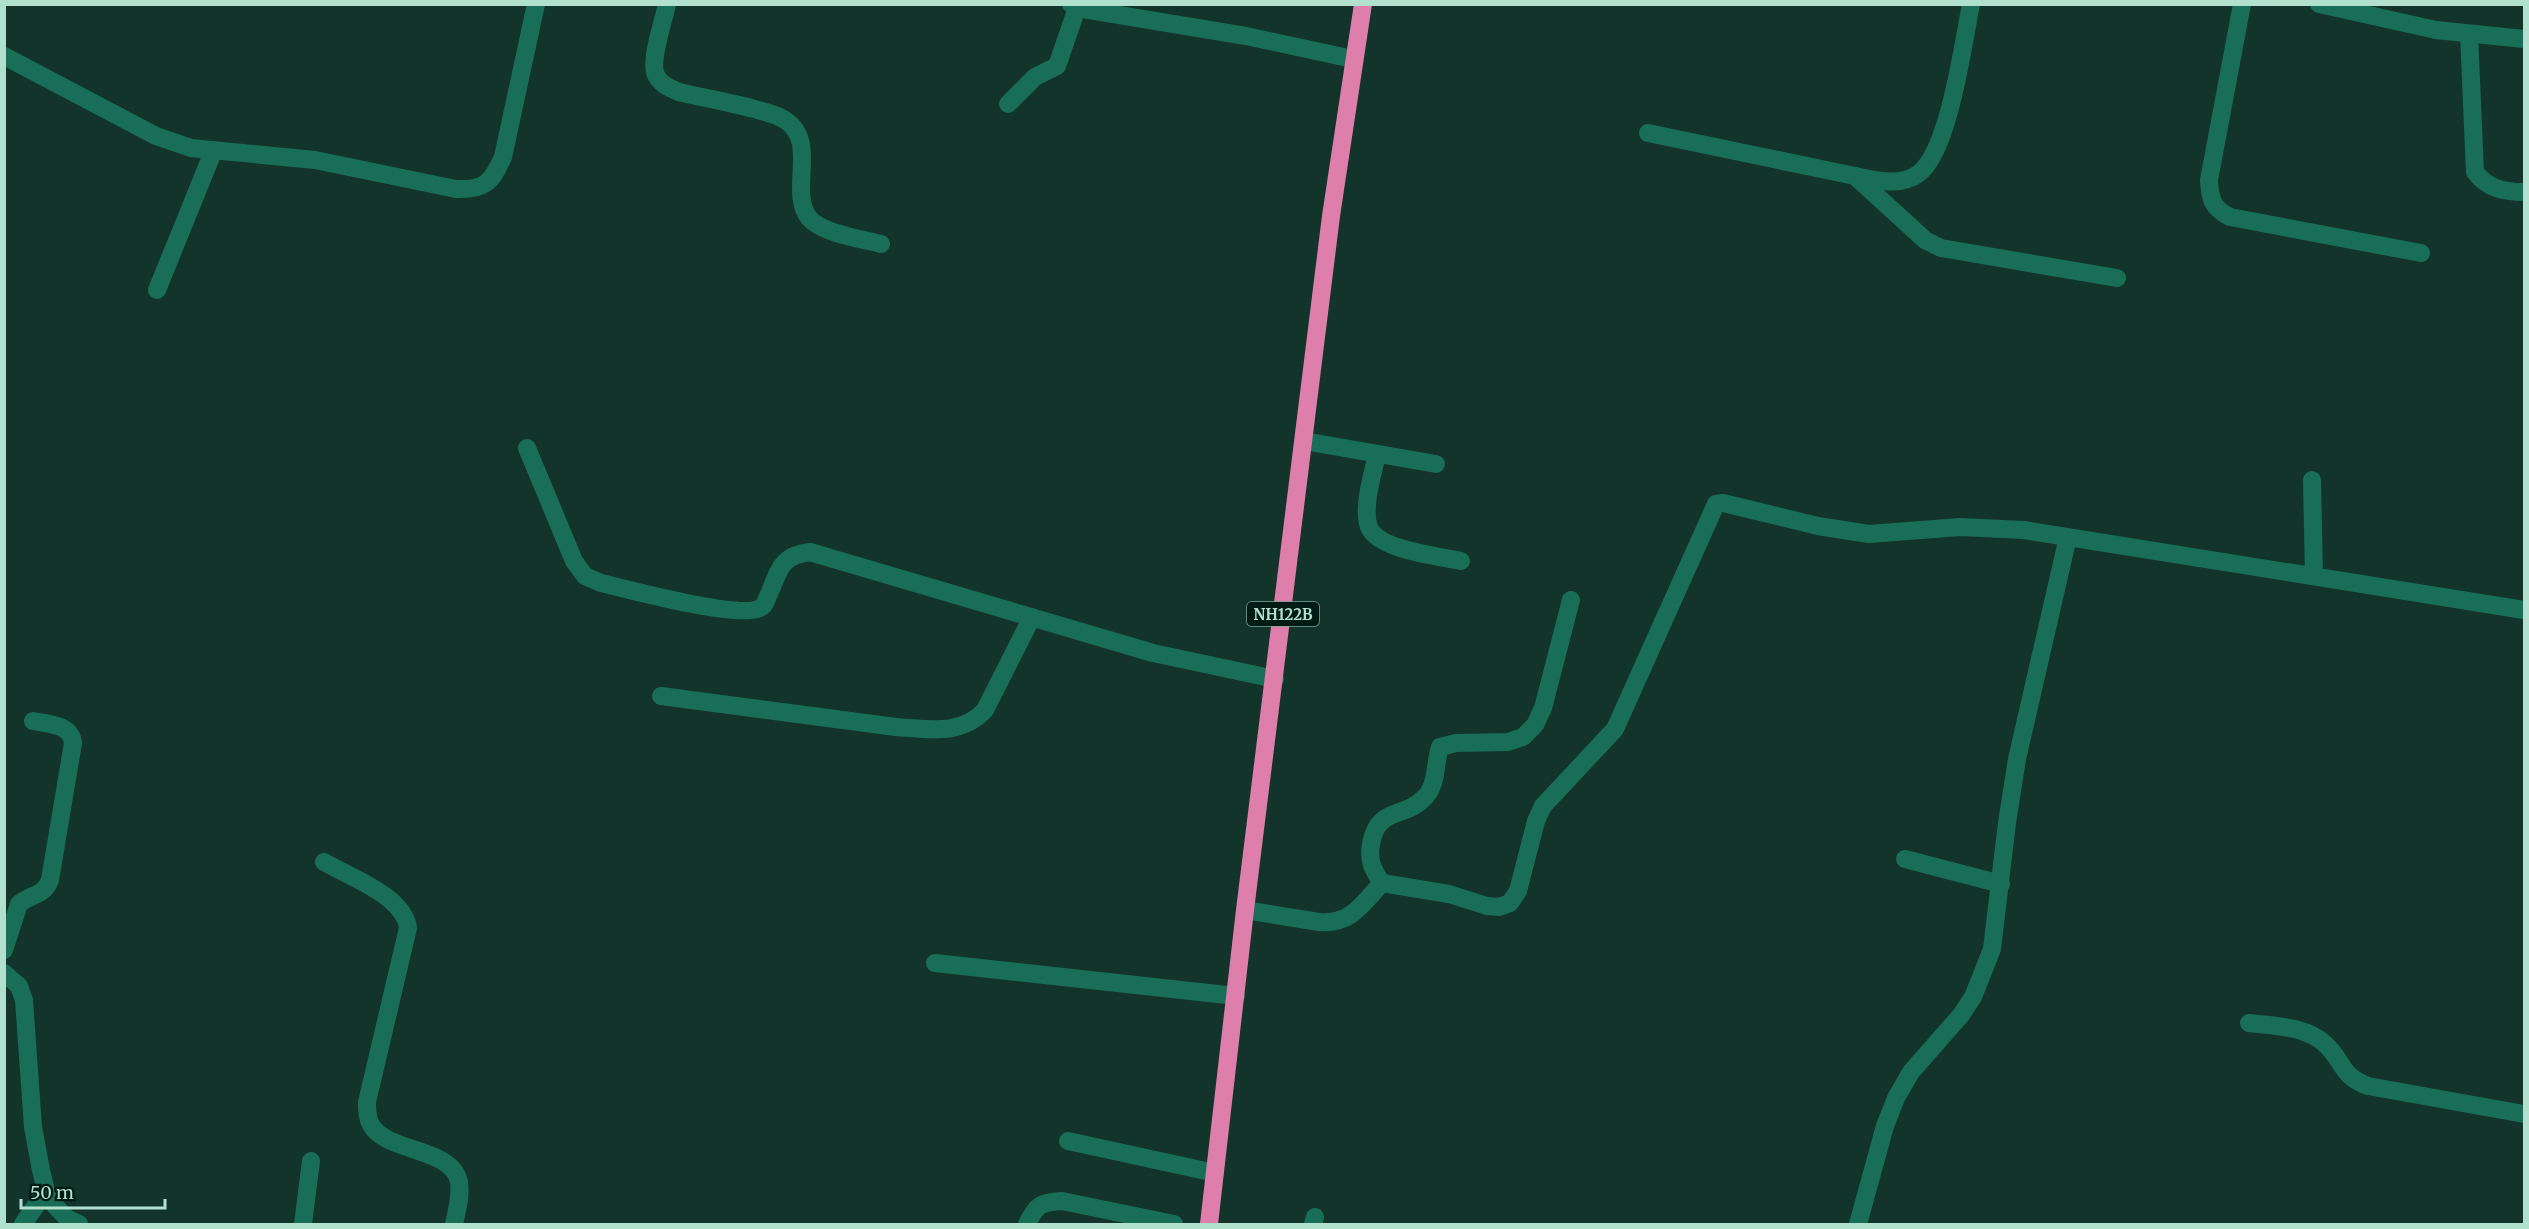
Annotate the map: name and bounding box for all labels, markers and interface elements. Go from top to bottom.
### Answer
road number: NH122B [1247,602,1319,626]
scale bar [21,1172,165,1210]
text: 50 m [30,1181,74,1204]

